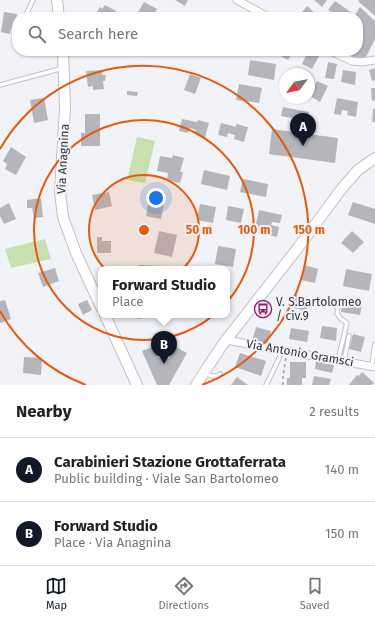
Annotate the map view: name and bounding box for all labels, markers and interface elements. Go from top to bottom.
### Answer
search box [12,12,363,56]
icon: search [26,23,48,45]
text: Search here [58,25,138,43]
north arrow [279,68,315,104]
pin: A [290,113,316,146]
street label: Via Anagnina [54,124,72,194]
your location [146,188,166,208]
centre of rings [137,223,151,237]
text: 50 m [186,223,212,237]
text: 100 m [238,223,270,237]
text: 150 m [293,223,325,237]
popup [98,266,230,318]
text: Forward Studio [112,276,216,294]
text: Place [112,294,143,309]
place label: V. S.Bartolomeo / civ.9 [276,295,361,323]
bus stop icon: V. S.Bartolomeo / civ.9 [253,299,273,319]
pin: B [151,331,177,364]
street label: Via Antonio Gramsci [245,337,355,369]
text: Nearby [16,401,71,422]
text: 2 results [309,404,359,419]
text: Carabinieri Stazione Grottaferrata [54,453,286,471]
text: A [25,462,33,477]
text: 140 m [325,462,359,477]
text: Public building · Viale San Bartolomeo [54,471,279,486]
text: Forward Studio [54,517,158,535]
text: B [25,526,33,541]
text: 150 m [325,526,359,541]
text: Place · Via Anagnina [54,535,171,550]
tab: Map [45,575,67,612]
tab: Directions [158,575,209,612]
tab: Saved [300,575,330,612]

